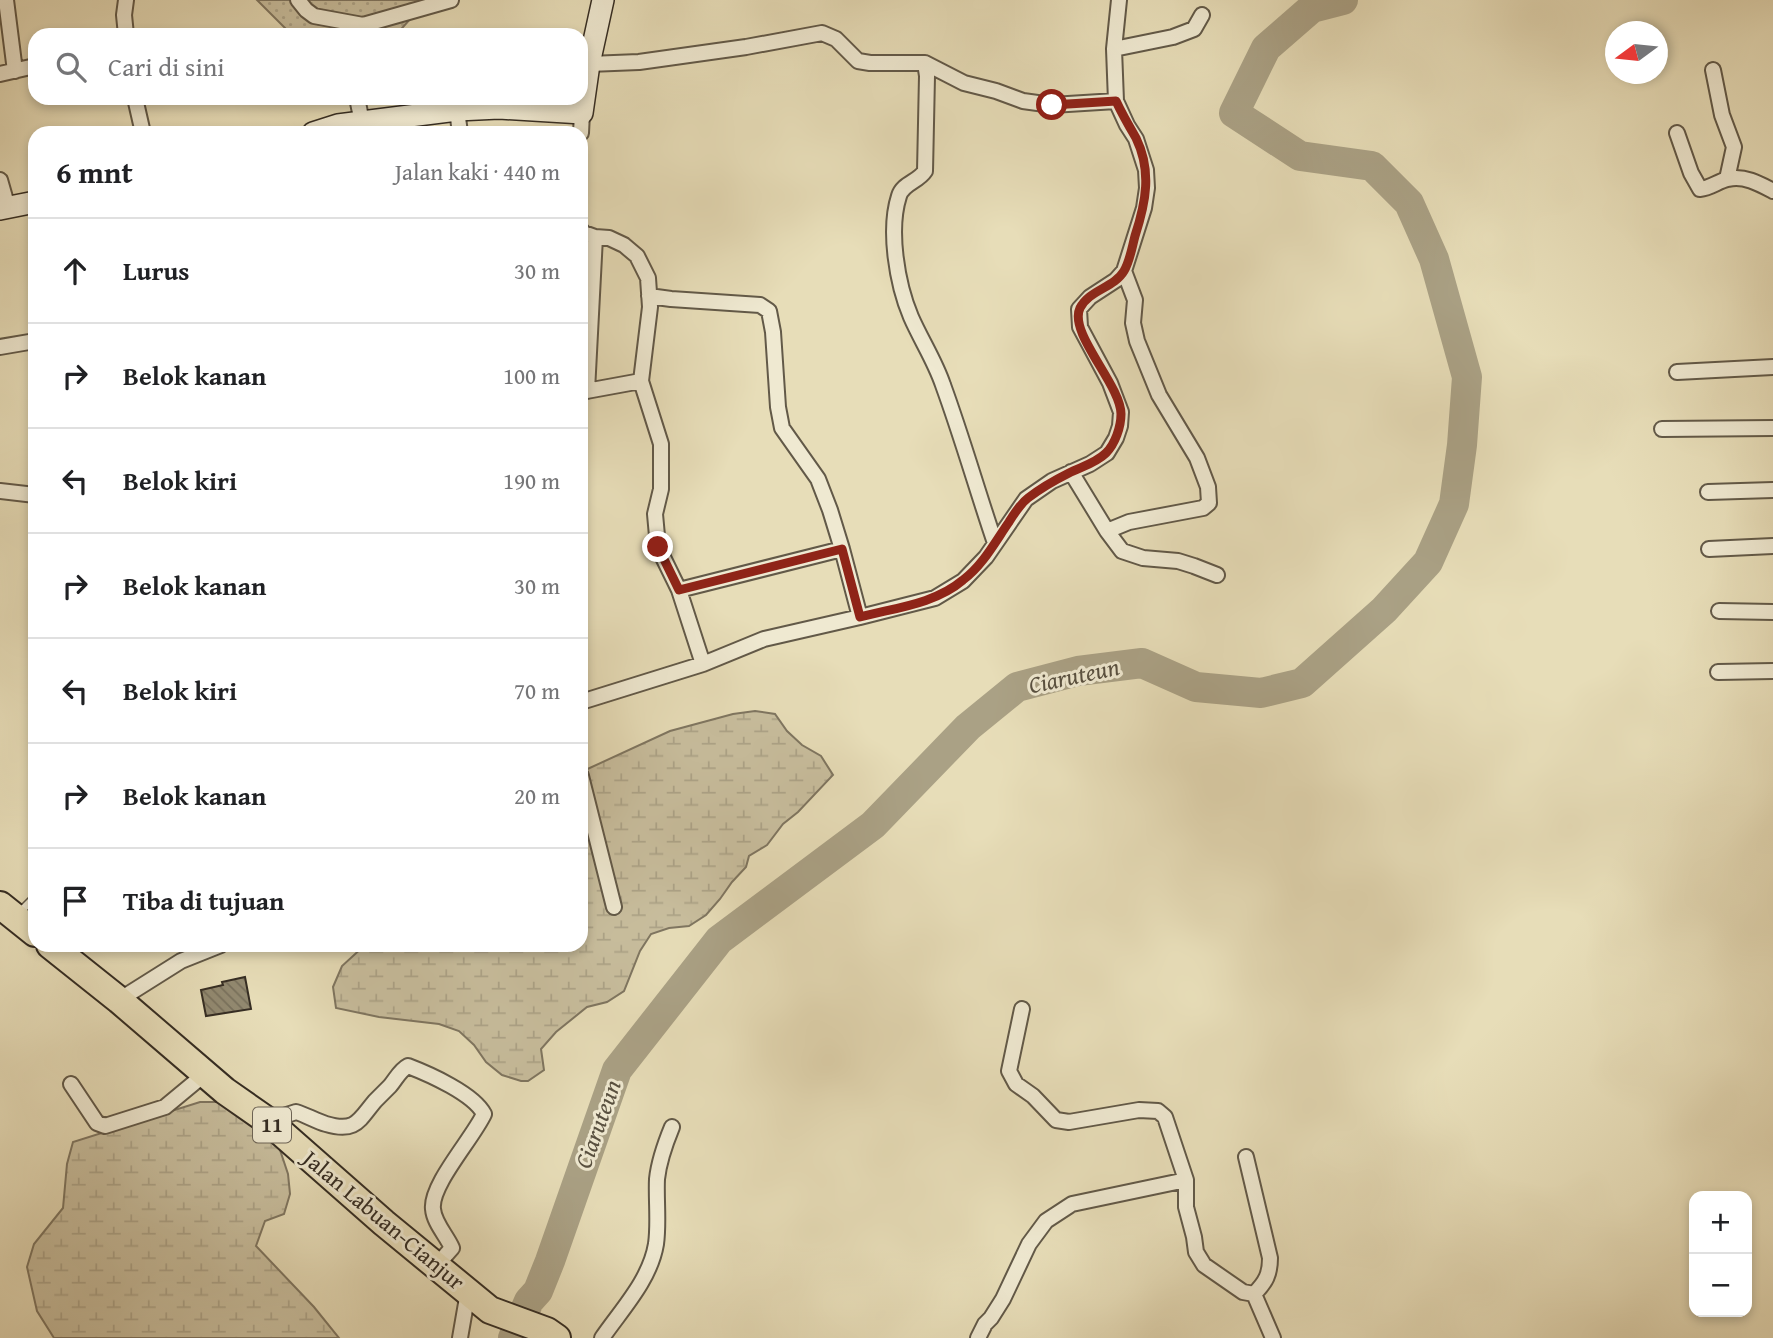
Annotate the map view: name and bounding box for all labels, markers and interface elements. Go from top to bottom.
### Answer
north arrow [1605,21,1668,84]
search box [28,28,588,105]
text: Cari di sini [108,47,225,86]
icon: search [52,48,90,86]
route start [1036,89,1067,120]
text: 6 mnt [56,150,133,194]
text: Jalan kaki · 440 m [395,155,560,188]
text: Lurus [123,251,189,290]
icon: ahead [56,252,94,290]
text: 30 m [514,254,560,287]
text: Belok kanan [123,356,266,395]
icon: right [56,357,94,395]
text: 100 m [503,359,560,392]
text: Belok kiri [123,461,237,500]
icon: left [56,462,94,500]
text: 190 m [503,464,560,497]
route end [642,531,673,562]
text: Belok kanan [123,566,266,605]
icon: right [56,567,94,605]
text: 30 m [514,569,560,602]
water label: Ciaruteun [1025,649,1123,702]
text: Belok kiri [123,671,237,710]
icon: left [56,672,94,710]
text: 70 m [514,674,560,707]
text: Belok kanan [123,776,266,815]
icon: right [56,777,94,815]
text: 20 m [514,779,560,812]
text: Tiba di tujuan [123,881,284,920]
icon: arrive [56,882,94,920]
water label: Ciaruteun [565,1075,630,1173]
road number: 11 [253,1108,291,1142]
street label: Jalan Labuan-Cianjur [294,1140,473,1298]
map controls [1689,1191,1752,1317]
button: + [1689,1191,1752,1254]
button: − [1689,1254,1752,1317]

